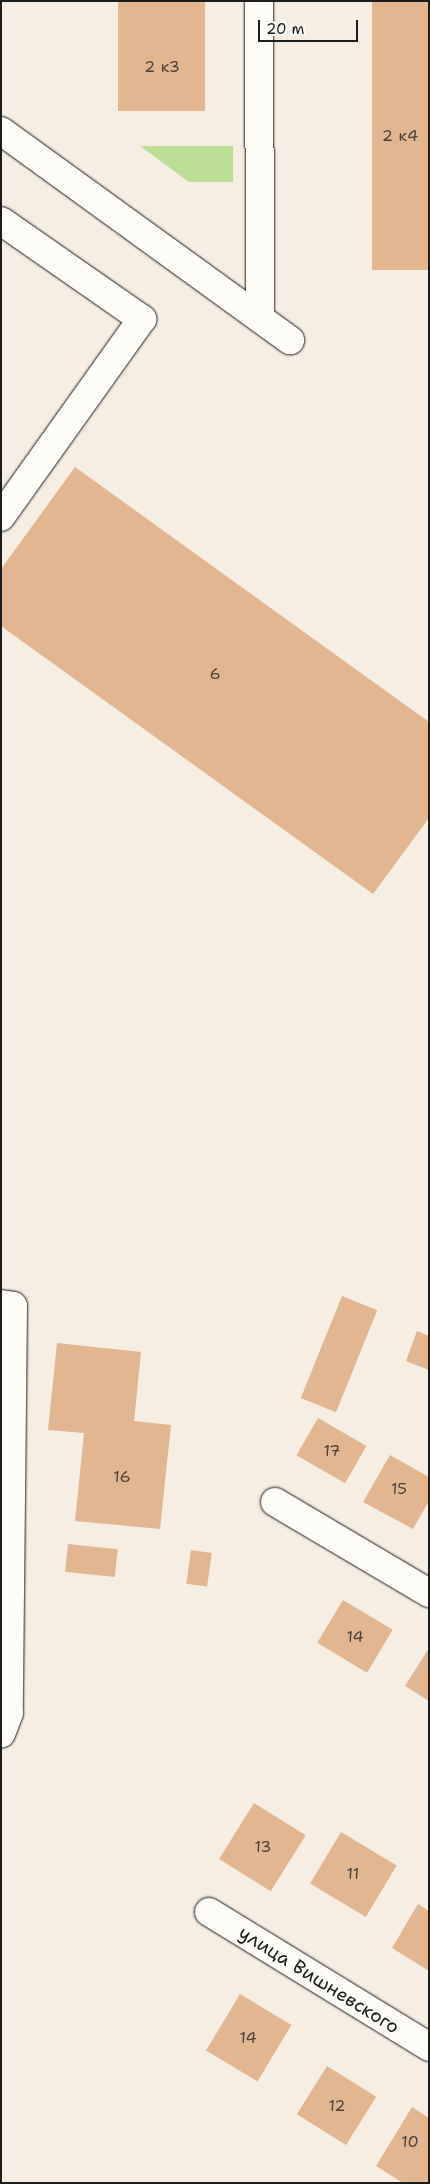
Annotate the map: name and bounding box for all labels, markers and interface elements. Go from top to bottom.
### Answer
scale bar [260,10,360,42]
text: 20 m [266,19,305,39]
house number: 2 к3 [144,57,180,77]
house number: 2 к4 [382,126,418,146]
house number: 6 [209,664,221,684]
house number: 17 [323,1441,341,1461]
house number: 16 [113,1467,131,1487]
house number: 15 [391,1479,407,1499]
house number: 14 [346,1627,364,1647]
house number: 13 [254,1837,272,1857]
house number: 11 [347,1864,359,1884]
street label: улица Вишневского [234,1921,404,2039]
house number: 14 [239,2028,257,2048]
house number: 12 [328,2096,346,2116]
house number: 10 [401,2132,419,2152]

